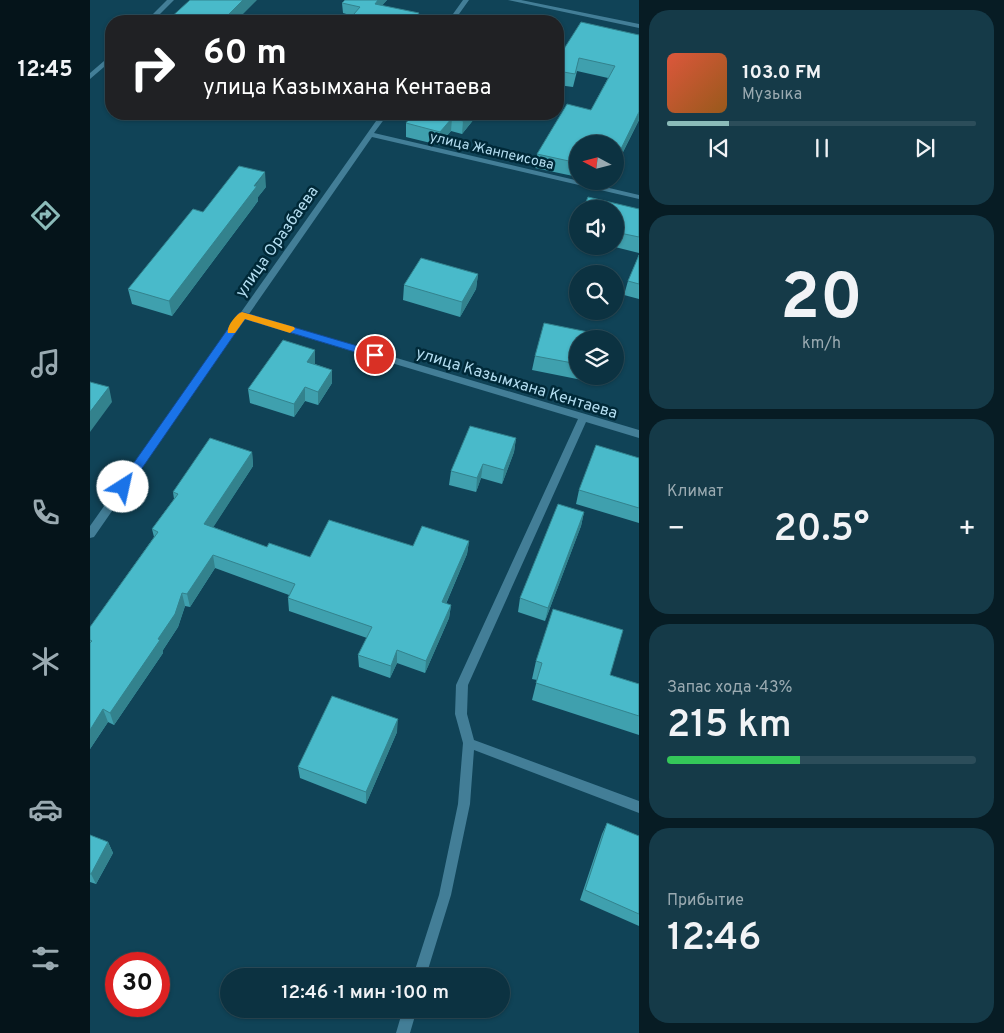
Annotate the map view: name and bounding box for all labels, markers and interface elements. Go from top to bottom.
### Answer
text: 60 m [203,32,287,76]
icon: right [120,35,185,100]
text: 12:45 [17,57,73,84]
text: 103.0 FM [742,61,821,85]
text: улица Казымхана Кентаева [203,75,491,102]
text: Музыка [742,85,802,105]
street label: улица Жанпеисова [428,129,555,174]
icon: previous [705,134,733,162]
icon: pause [808,134,836,162]
icon: next [911,134,939,162]
north arrow [569,135,624,190]
map controls [569,135,624,385]
street label: улица Оразбаева [232,183,324,302]
icon: directions [28,198,63,233]
button: sound [569,200,624,255]
text: 20 [780,260,863,342]
button: search [569,265,624,320]
button: layers [569,330,624,385]
pin [354,334,396,376]
text: km/h [802,334,841,354]
icon: arrive [361,341,389,369]
street label: улица Казымхана Кентаева [413,344,620,424]
icon: music [28,346,63,381]
position arrow [96,460,148,512]
text: Климат [667,482,724,502]
icon: phone [28,495,63,530]
text: 20.5° [773,506,870,555]
text: − [667,512,685,548]
text: + [958,512,976,548]
icon: climate [28,644,63,679]
text: Запас хода · 43% [667,678,793,698]
text: 215 km [667,702,792,751]
icon: car [28,792,63,827]
text: Прибытие [667,891,744,911]
text: 12:46 [667,915,761,964]
icon: filters [28,941,63,976]
speed limit sign: 30 [105,952,170,1017]
text: 12:46 · 1 мин · 100 m [281,981,449,1005]

